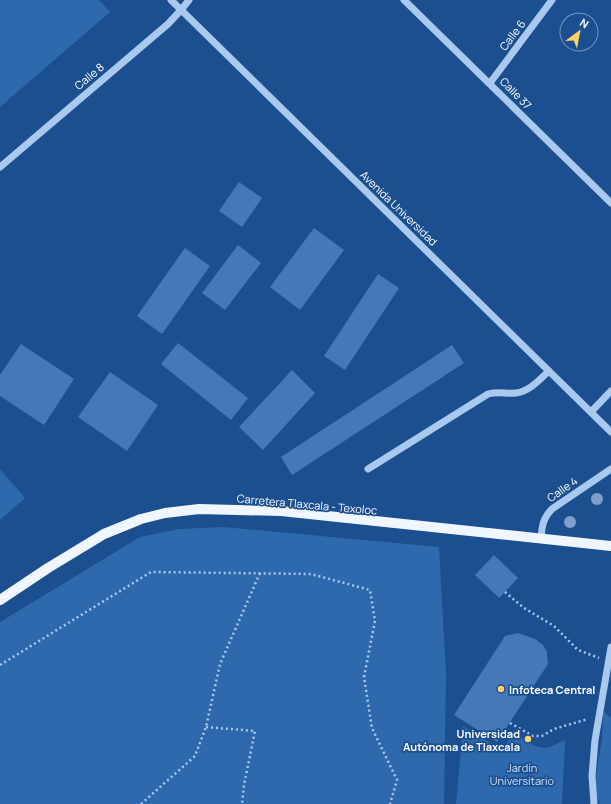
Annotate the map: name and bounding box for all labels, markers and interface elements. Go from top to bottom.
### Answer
north arrow [559,12,599,52]
text: N [577,15,592,32]
street label: Calle 6 [496,17,528,53]
street label: Calle 8 [71,59,107,93]
street label: Calle 37 [497,74,535,112]
street label: Avenida Universidad [357,167,441,249]
street label: Calle 4 [544,473,580,505]
street label: Carretera Tlaxcala - Texoloc [236,490,378,518]
place label: Infoteca Central [509,682,595,697]
marker: Infoteca Central [496,684,506,694]
place label: Universidad Autónoma de Tlaxcala [403,726,520,754]
marker: Universidad Autónoma de Tlaxcala [523,734,533,744]
park label: Jardín Universitario [490,760,555,788]

